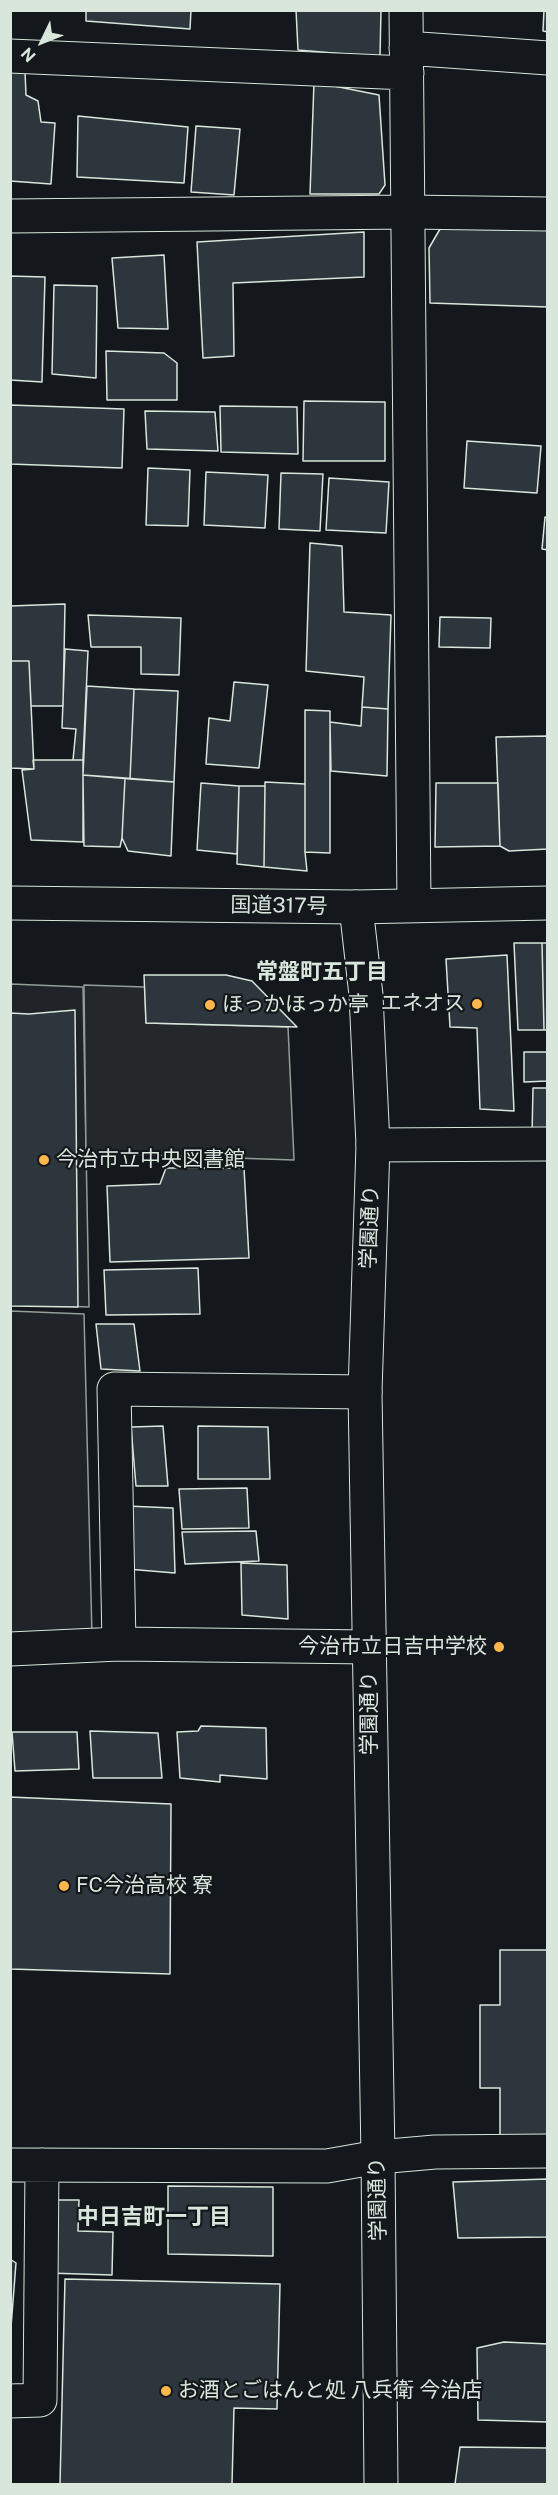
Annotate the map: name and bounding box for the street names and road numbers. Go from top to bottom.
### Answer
street label: 国道317号 [230,893,328,919]
street label: 学園通り [356,1185,384,1269]
street label: 学園通り [357,1671,383,1755]
street label: 学園通り [365,2157,391,2241]

